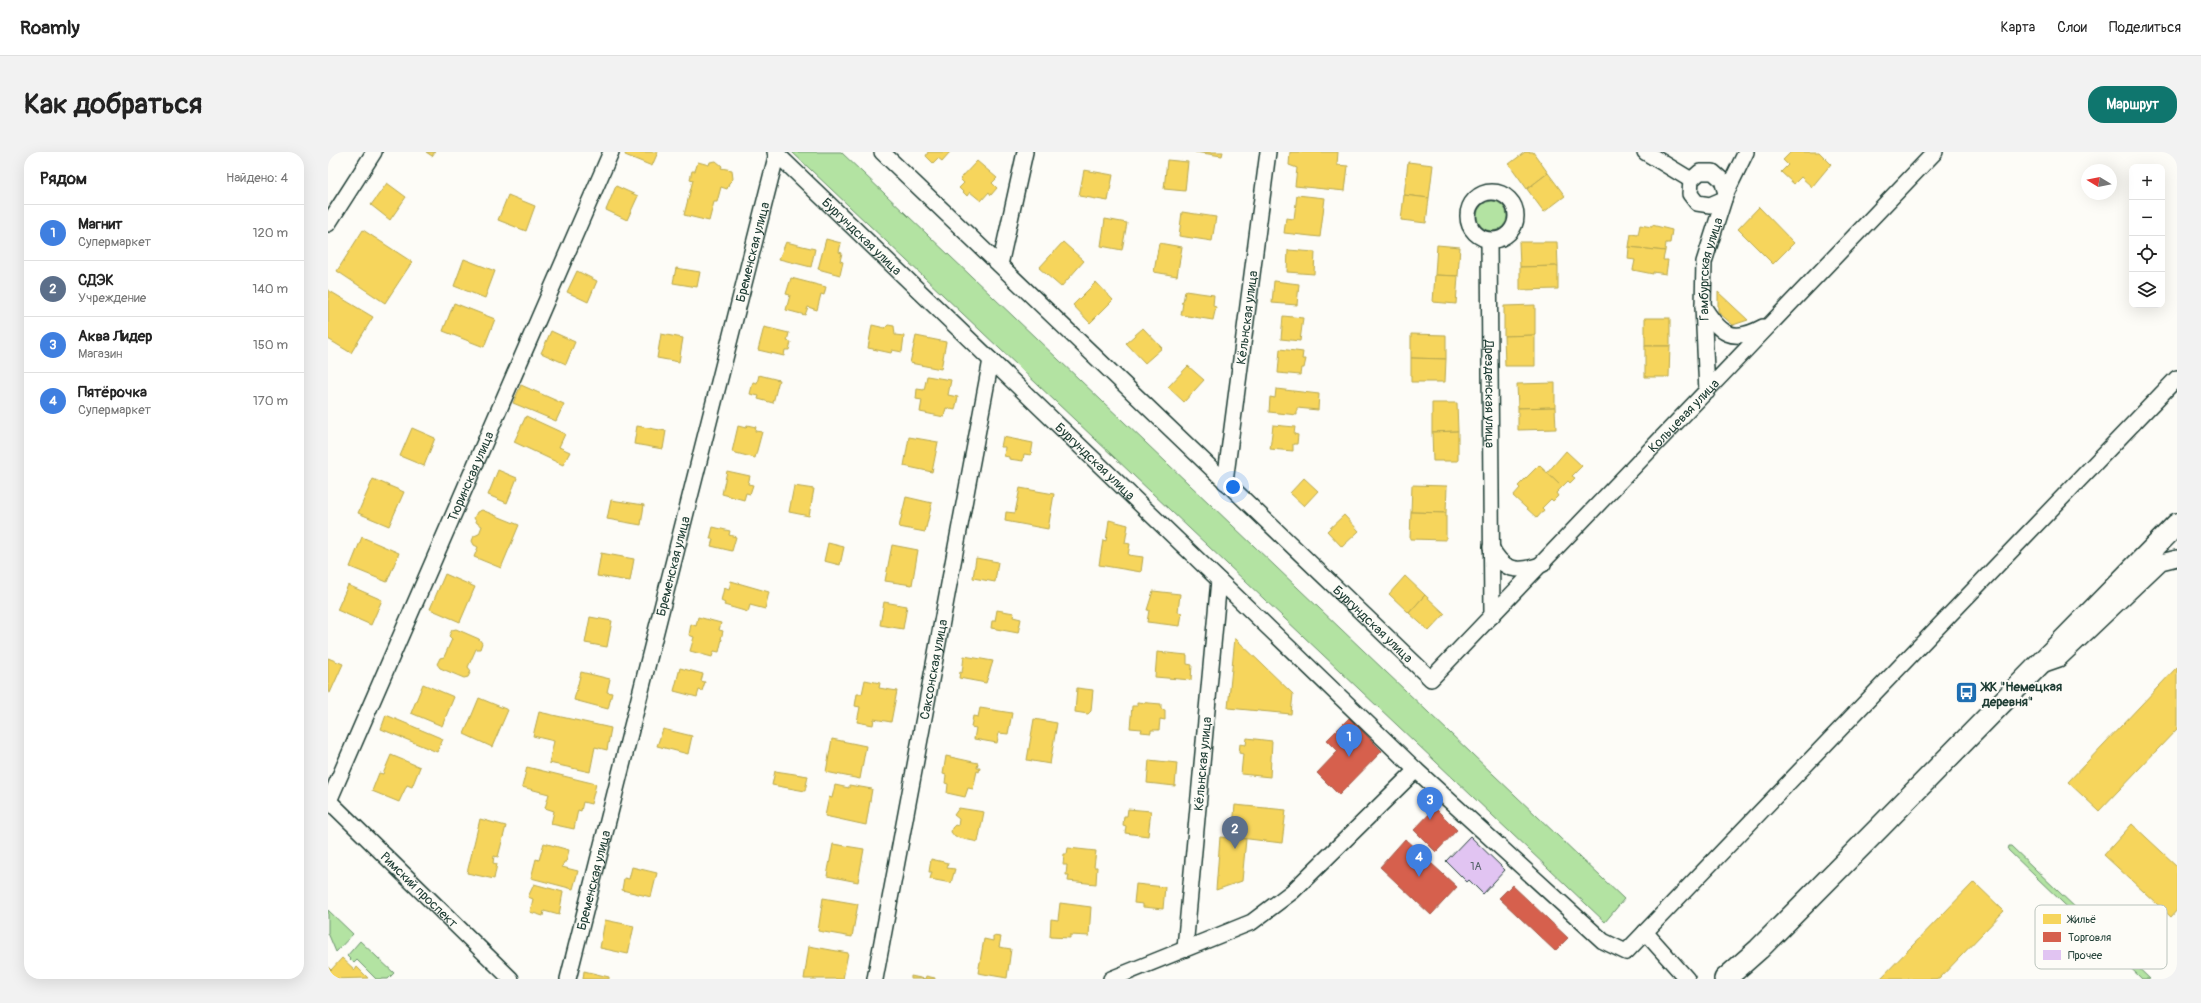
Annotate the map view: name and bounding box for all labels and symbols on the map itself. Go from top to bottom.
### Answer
north arrow [2081,164,2117,200]
street label: Бургундская улица [818,195,905,279]
street label: Бременская улица [733,200,773,304]
street label: Гамбургская улица [1696,216,1727,321]
street label: Кёльнская улица [1233,270,1261,365]
street label: Дрезденская улица [1481,339,1498,448]
street label: Кольцевая улица [1645,376,1723,456]
street label: Бургундская улица [1051,420,1138,504]
street label: Тюринская улица [444,429,498,524]
your location [1223,477,1243,497]
street label: Бременская улица [653,515,694,618]
street label: Бургундская улица [1329,582,1416,666]
street label: Саксонская улица [917,618,951,721]
place label: ЖК "Немецкая деревня" [1980,679,2062,710]
bus stop icon: ЖК "Немецкая деревня" [1954,680,1980,706]
street label: Кёльнская улица [1191,716,1215,812]
pin: 1 [1336,724,1362,757]
pin: 3 [1417,787,1443,820]
pin: 2 [1222,816,1248,849]
street label: Бременская улица [574,829,614,932]
pin: 4 [1406,844,1432,877]
street label: Римский проспект [377,849,461,932]
house number: 1А [1470,860,1482,873]
legend [2035,905,2167,969]
text: Жильё [2066,913,2096,926]
text: Торговля [2068,931,2111,944]
text: Прочее [2068,949,2103,962]

